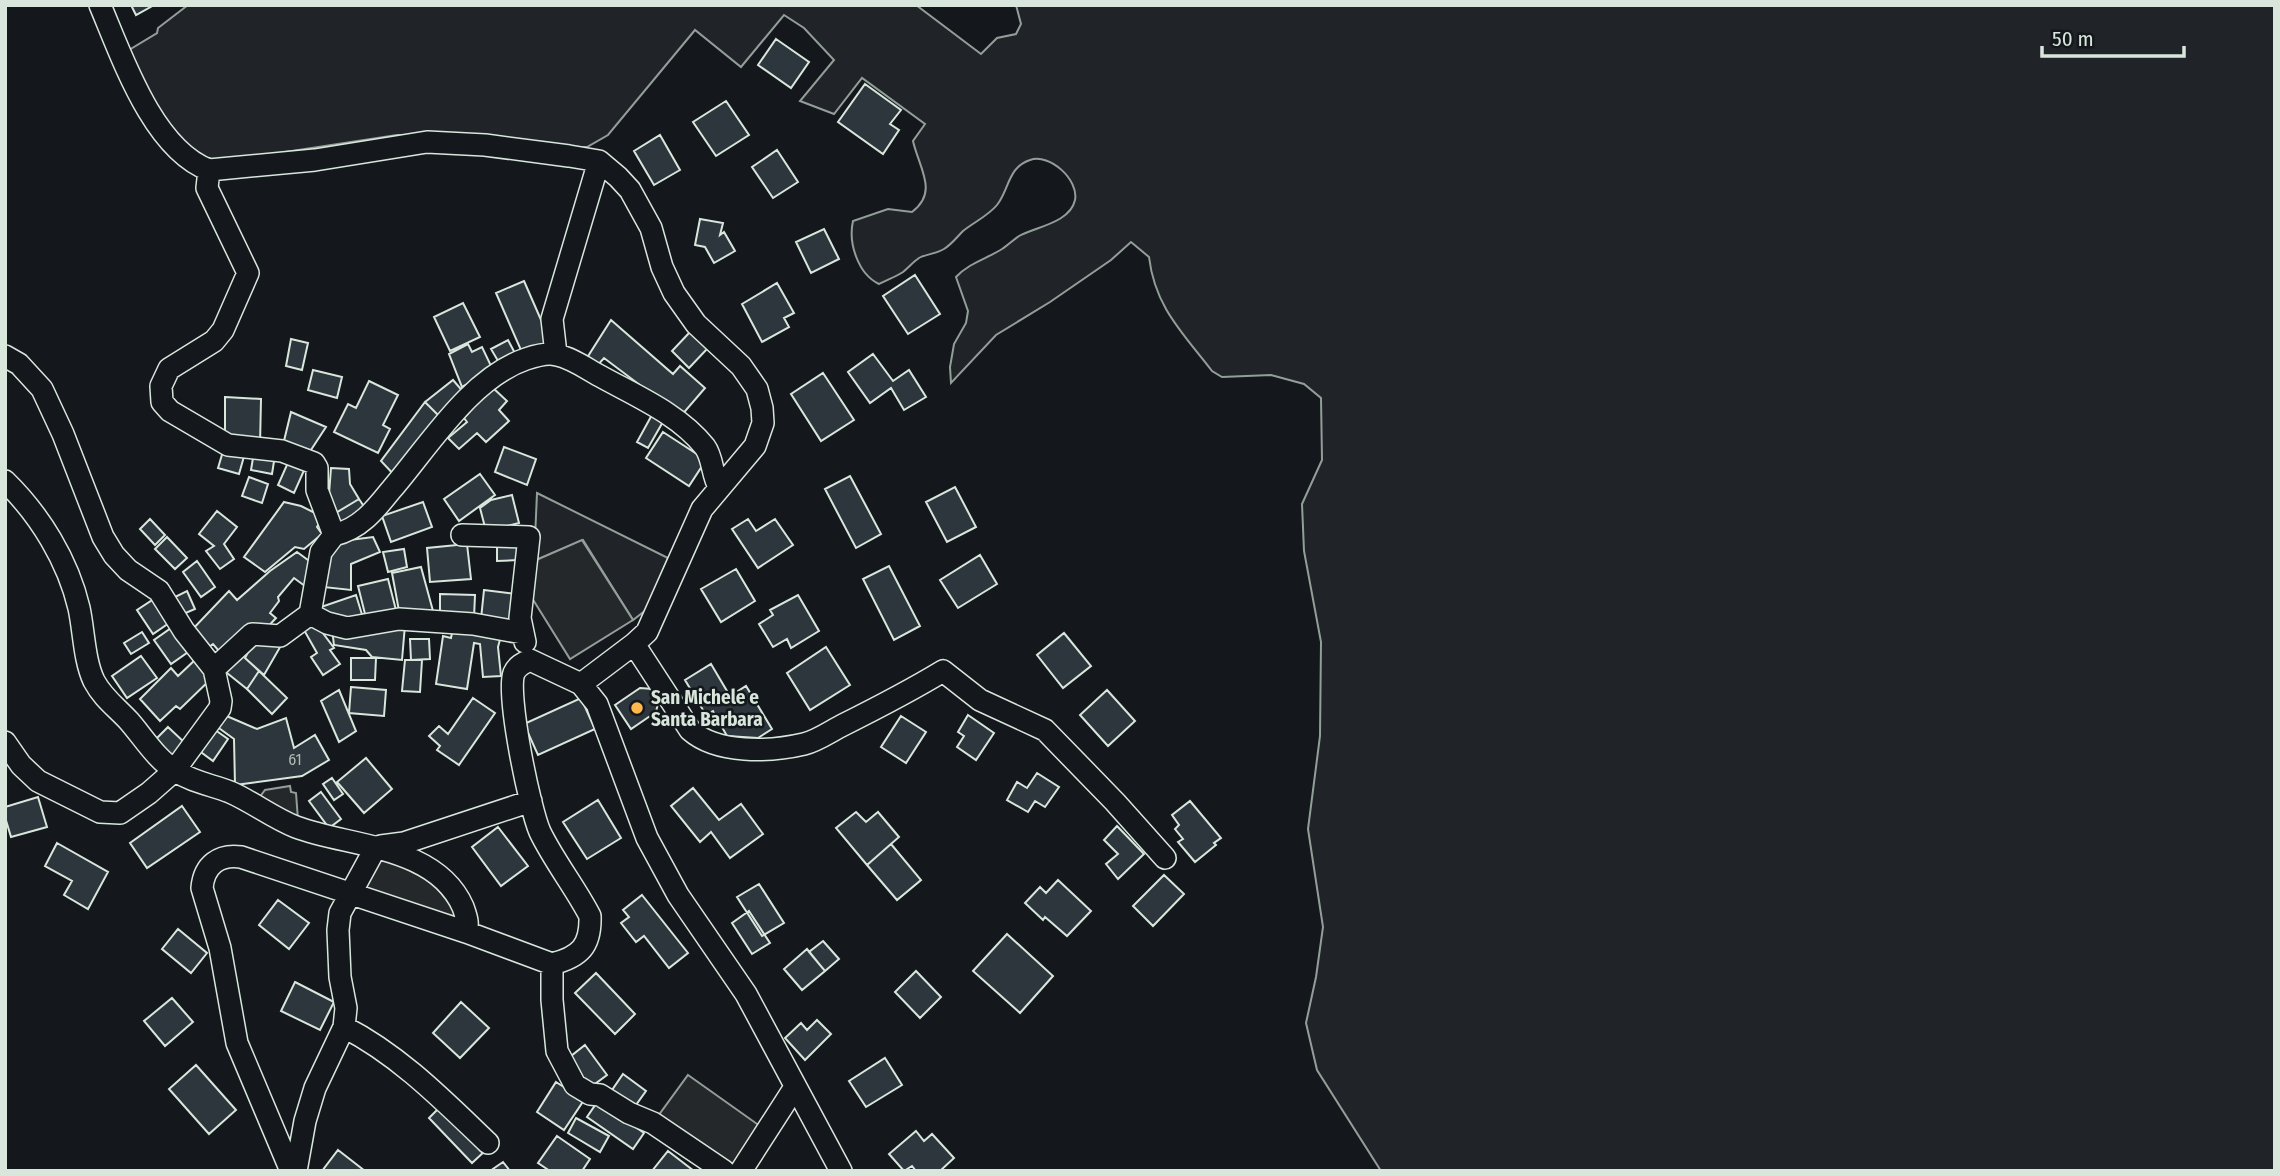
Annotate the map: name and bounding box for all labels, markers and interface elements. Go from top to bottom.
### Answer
scale bar [2042,14,2184,58]
text: 50 m [2052,26,2094,52]
place label: San Michele e Santa Barbara [651,686,763,731]
marker: San Michele e Santa Barbara [629,700,645,716]
house number: 61 [288,750,302,769]

